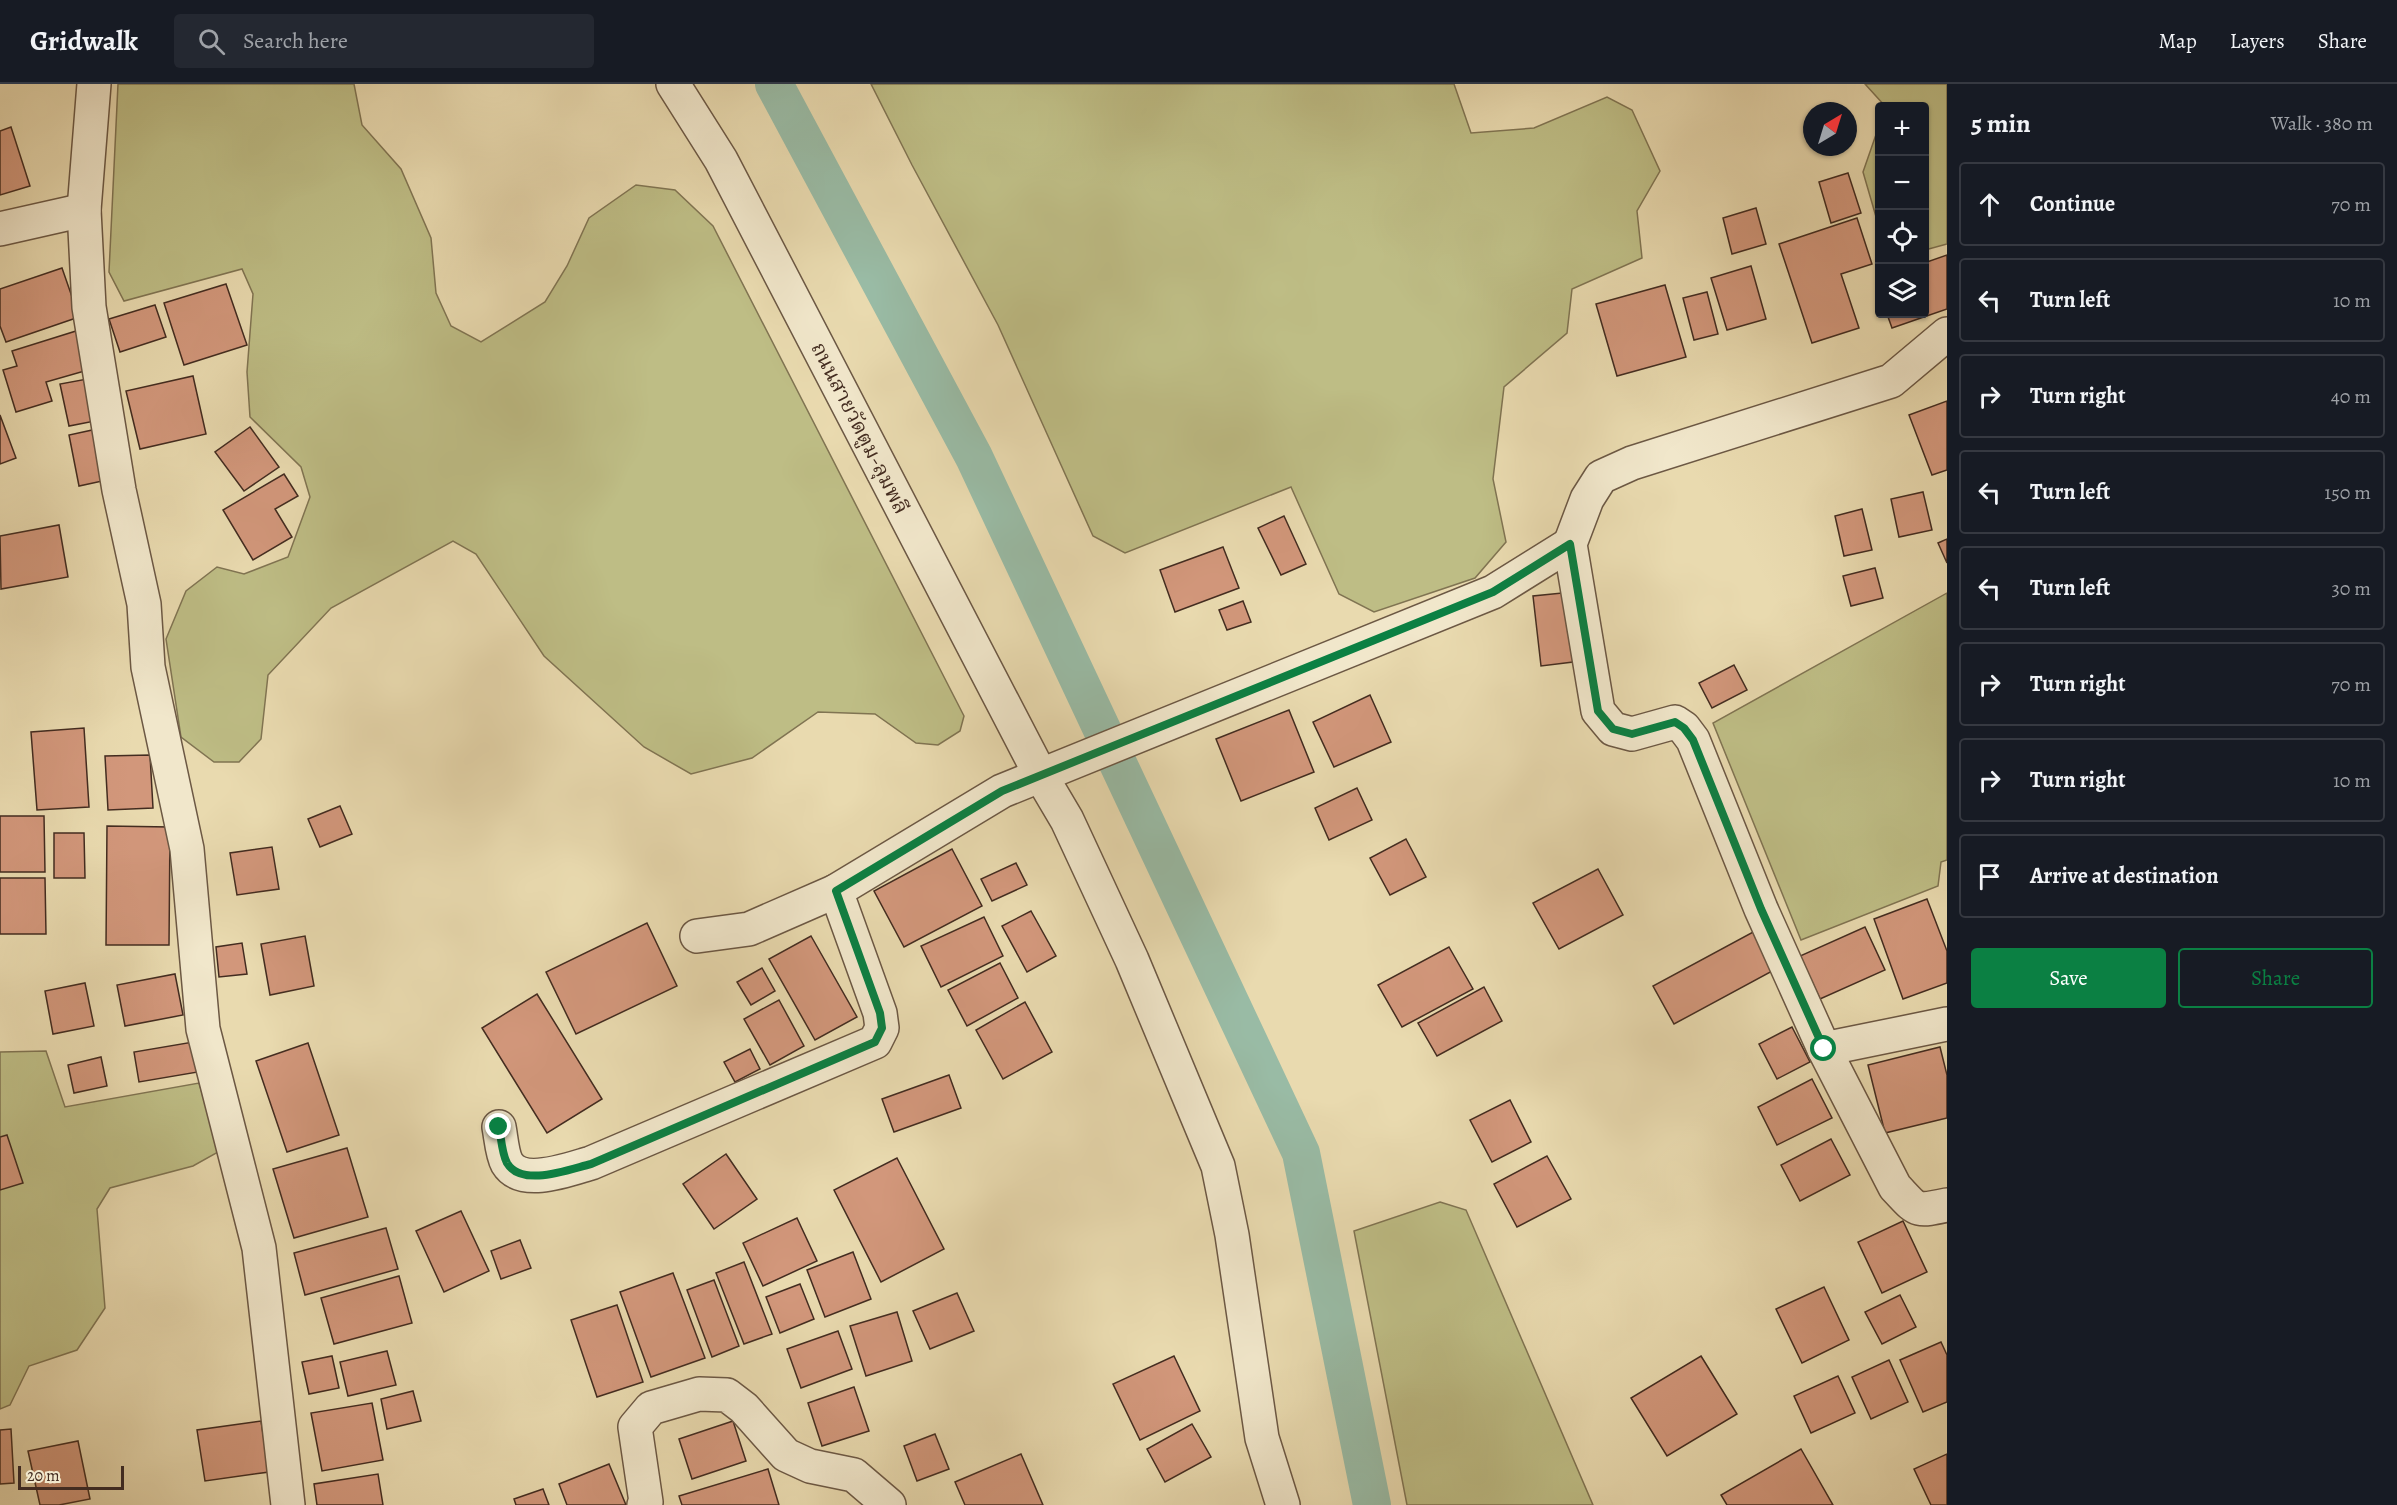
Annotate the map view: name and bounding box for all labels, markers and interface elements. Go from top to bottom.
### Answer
search box [174,14,594,68]
text: Gridwalk [30,22,138,60]
icon: search [195,25,228,58]
text: Search here [243,26,348,56]
text: Map [2158,27,2197,55]
text: Layers [2230,27,2285,55]
text: Share [2318,27,2367,55]
north arrow [1803,102,1857,156]
map controls [1875,102,1929,318]
button: + [1875,102,1929,156]
text: 5 min [1971,106,2031,141]
text: Walk · 380 m [2271,110,2373,137]
button: − [1875,156,1929,210]
icon: ahead [1973,188,2006,221]
text: Continue [2030,189,2115,219]
text: 70 m [2331,191,2371,218]
button: locate [1875,210,1929,264]
button: layers [1875,264,1929,318]
icon: left [1973,284,2006,317]
text: Turn left [2030,285,2110,315]
text: 10 m [2333,287,2371,314]
street label: ถนนสายวัดตูม-ลุมพลี [804,337,916,519]
icon: right [1973,380,2006,413]
text: Turn right [2030,381,2126,411]
text: 40 m [2331,383,2371,410]
icon: left [1973,476,2006,509]
text: Turn left [2030,477,2110,507]
text: 150 m [2324,479,2371,506]
icon: left [1973,572,2006,605]
text: Turn left [2030,573,2110,603]
text: 30 m [2331,575,2371,602]
icon: right [1973,668,2006,701]
text: Turn right [2030,669,2126,699]
text: 70 m [2331,671,2371,698]
icon: right [1973,764,2006,797]
text: Turn right [2030,765,2126,795]
text: 10 m [2333,767,2371,794]
icon: arrive [1973,860,2006,893]
text: Arrive at destination [2030,861,2219,891]
button: Save [1971,948,2166,1008]
button: Share [2178,948,2373,1008]
route start [1810,1035,1836,1061]
route end [485,1113,511,1139]
scale bar [18,1463,124,1490]
text: 20 m [27,1465,60,1487]

